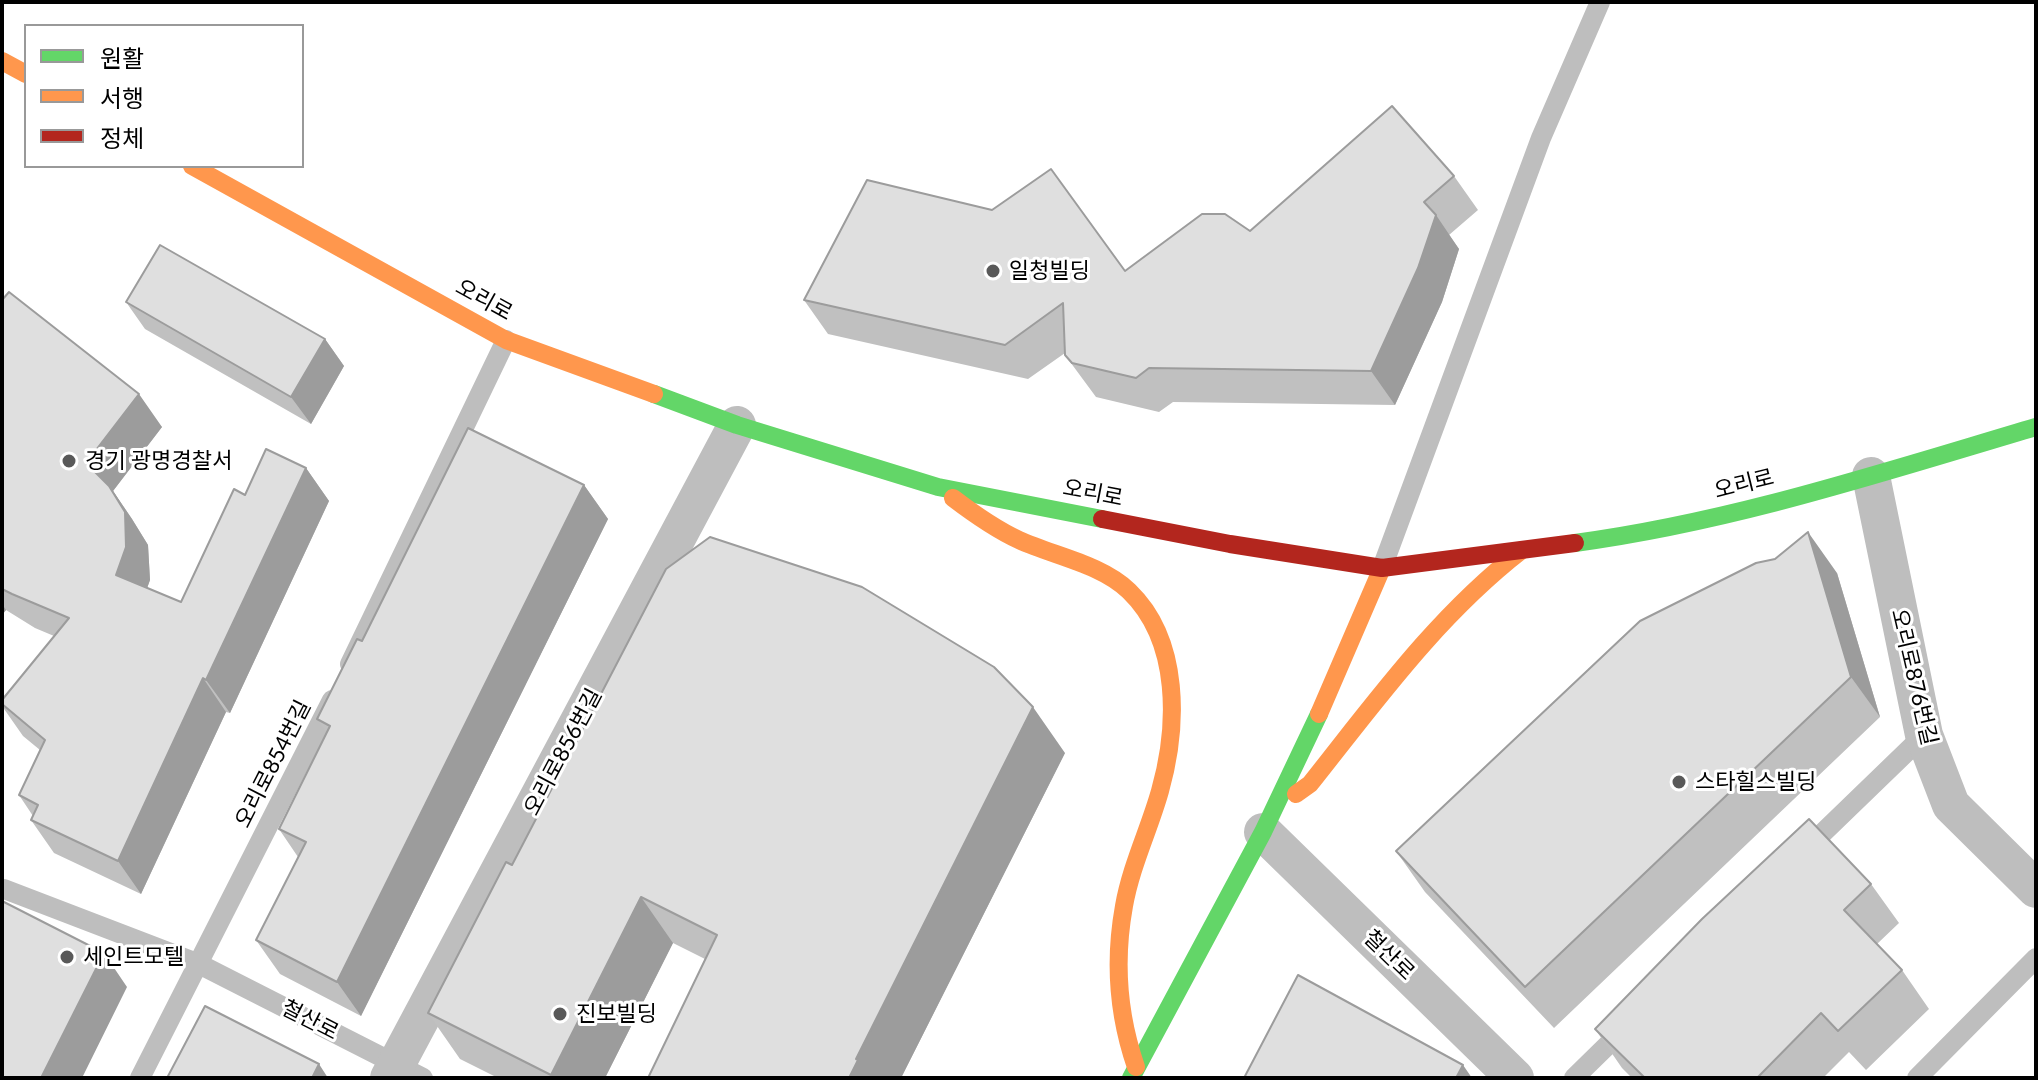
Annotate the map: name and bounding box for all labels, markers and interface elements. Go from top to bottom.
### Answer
legend [24,24,304,168]
text: 원활 [100,43,144,72]
text: 서행 [100,83,144,112]
text: 정체 [100,123,144,152]
place label: 일청빌딩 [1009,258,1090,284]
marker: 일청빌딩 [984,262,1002,280]
street label: 오리로 [451,274,517,326]
place label: 경기 광명경찰서 [85,448,232,474]
marker: 경기 광명경찰서 [60,452,78,470]
street label: 오리로 [1711,464,1777,504]
street label: 오리로 [1061,474,1125,512]
street label: 오리로876번길 [1885,606,1943,748]
street label: 오리로856번길 [519,684,607,820]
street label: 오리로854번길 [230,696,316,832]
place label: 스타힐스빌딩 [1695,769,1816,795]
marker: 스타힐스빌딩 [1670,773,1688,791]
street label: 철산로 [1358,924,1420,986]
place label: 세인트모텔 [83,944,184,970]
marker: 세인트모텔 [58,948,76,966]
street label: 철산로 [277,994,343,1046]
place label: 진보빌딩 [576,1001,657,1027]
marker: 진보빌딩 [551,1005,569,1023]

